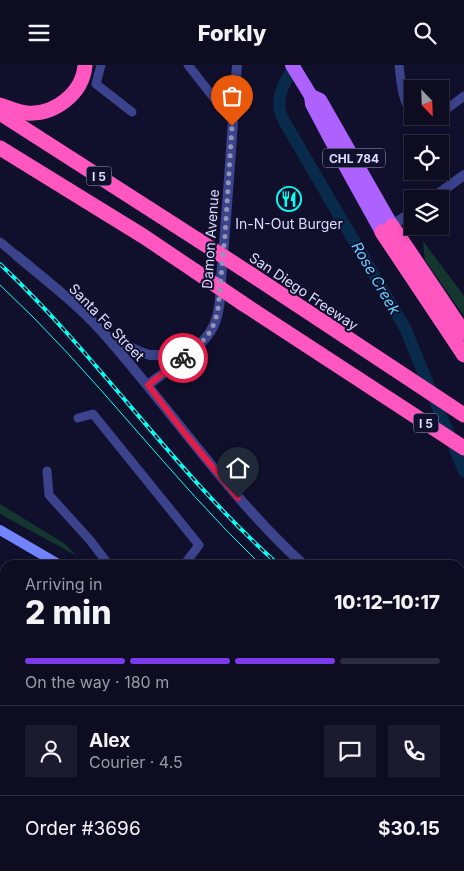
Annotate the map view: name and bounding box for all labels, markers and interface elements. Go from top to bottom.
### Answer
icon: menu [25,19,53,47]
icon: search [411,19,439,47]
text: Forkly [198,20,266,46]
pin [211,75,253,126]
north arrow [404,80,449,125]
map controls [404,80,449,235]
icon: bag [218,82,246,110]
button: locate [404,135,449,180]
road number: CHL 784 [323,149,385,167]
road number: I 5 [86,167,112,185]
restaurant icon: In-N-Out Burger [276,186,302,212]
street label: Damon Avenue [198,189,222,289]
button: layers [404,190,449,235]
place label: In-N-Out Burger [235,215,343,232]
water label: Rose Creek [348,238,405,319]
street label: San Diego Freeway [246,248,362,334]
street label: Santa Fe Street [66,280,148,364]
courier [158,333,208,383]
icon: bike [169,344,197,372]
road number: I 5 [414,413,438,433]
pin [217,447,259,498]
icon: home [224,454,252,482]
text: Arriving in [25,574,102,594]
text: 10:12–10:17 [334,591,440,614]
text: 2 min [25,593,111,632]
text: On the way · 180 m [25,672,169,692]
button: person [25,725,77,777]
button: chat [324,725,376,777]
button: phone [388,725,440,777]
text: Alex [89,729,130,752]
text: Courier · 4.5 [89,752,183,772]
text: Order #3696 [25,817,141,840]
text: $30.15 [378,817,440,840]

